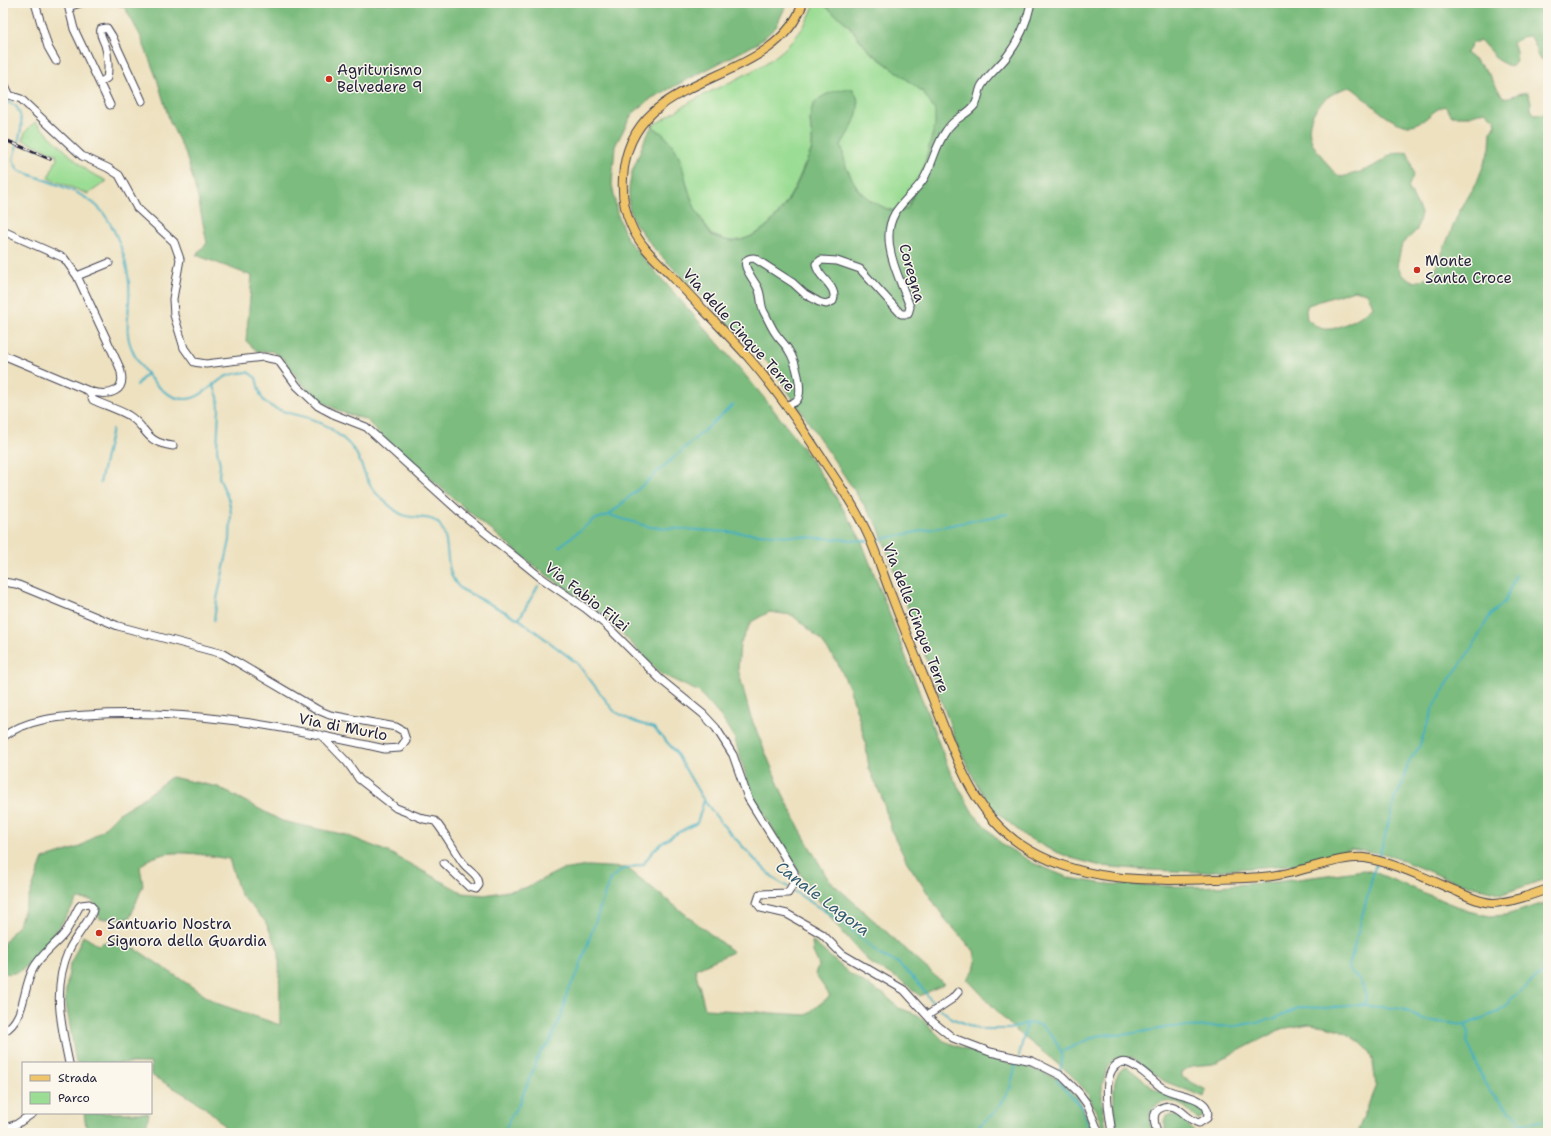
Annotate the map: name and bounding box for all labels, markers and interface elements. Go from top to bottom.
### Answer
place label: Agriturismo Belvedere 9 [337,60,422,97]
marker: Agriturismo Belvedere 9 [324,74,334,84]
street label: Coregna [894,241,930,305]
place label: Monte Santa Croce [1425,251,1512,288]
street label: Via delle Cinque Terre [678,264,800,396]
marker: Monte Santa Croce [1412,265,1422,275]
street label: Via delle Cinque Terre [878,540,954,696]
street label: Via Fabio Filzi [541,558,633,636]
street label: Via di Murlo [297,709,389,745]
water label: Canale Lagora [771,856,874,941]
place label: Santuario Nostra Signora della Guardia [107,914,267,951]
marker: Santuario Nostra Signora della Guardia [94,928,104,938]
legend [22,1062,152,1114]
text: Strada [58,1070,98,1086]
text: Parco [58,1090,90,1106]

